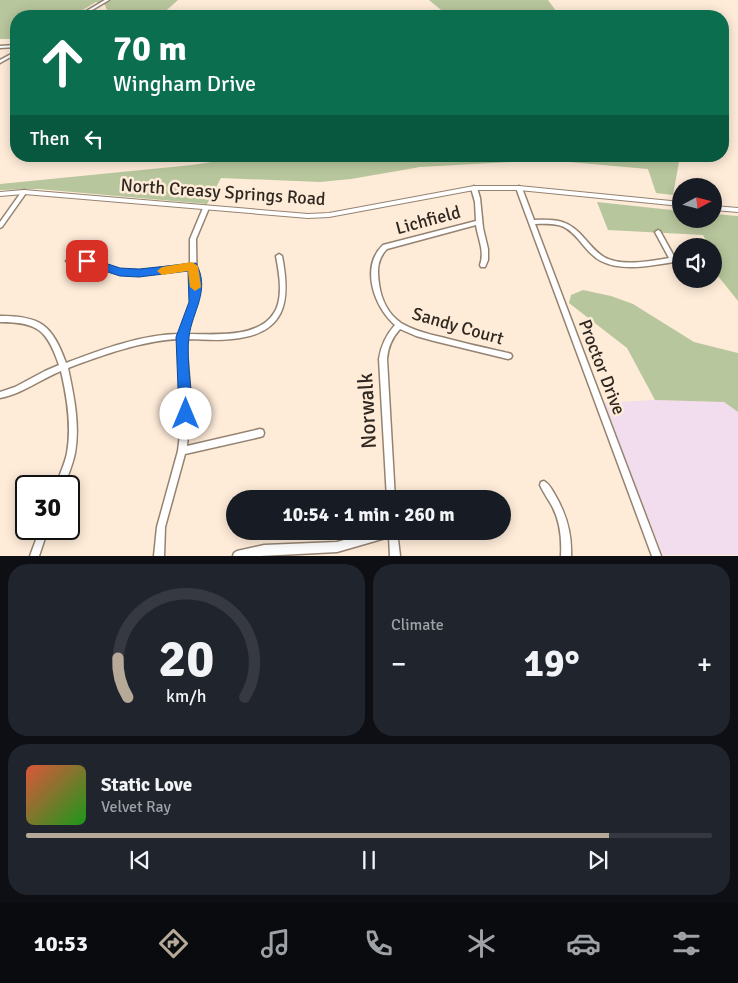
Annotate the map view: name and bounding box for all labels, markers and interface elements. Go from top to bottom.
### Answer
text: 70 m [113,27,187,70]
icon: ahead [30,30,95,95]
text: Wingham Drive [113,70,256,97]
icon: left [80,125,108,153]
text: Then [30,127,70,151]
street label: North Creasy Springs Road [120,174,326,210]
north arrow [672,178,722,228]
map controls [672,178,722,288]
street label: Lichfield [393,201,463,239]
button: sound [672,238,722,288]
pin [66,240,108,282]
icon: arrive [73,247,101,275]
street label: Sandy Court [410,302,506,350]
street label: Proctor Drive [574,316,630,418]
street label: Norwalk [352,372,382,449]
position arrow [159,387,211,439]
speed limit sign: 30 [15,475,80,540]
text: 10:54 · 1 min · 260 m [282,503,455,527]
text: Climate [391,615,444,635]
text: 20 [158,627,215,691]
text: 19° [523,640,580,687]
text: − [391,647,406,681]
text: + [697,647,712,681]
text: km/h [166,685,207,707]
text: Static Love [101,773,192,797]
text: Velvet Ray [101,797,171,817]
icon: previous [126,846,154,874]
icon: pause [355,846,383,874]
icon: next [584,846,612,874]
icon: directions [156,926,191,961]
icon: music [258,926,293,961]
icon: phone [361,926,396,961]
icon: climate [464,926,499,961]
icon: car [566,926,601,961]
icon: filters [669,926,704,961]
text: 10:53 [34,930,88,957]

